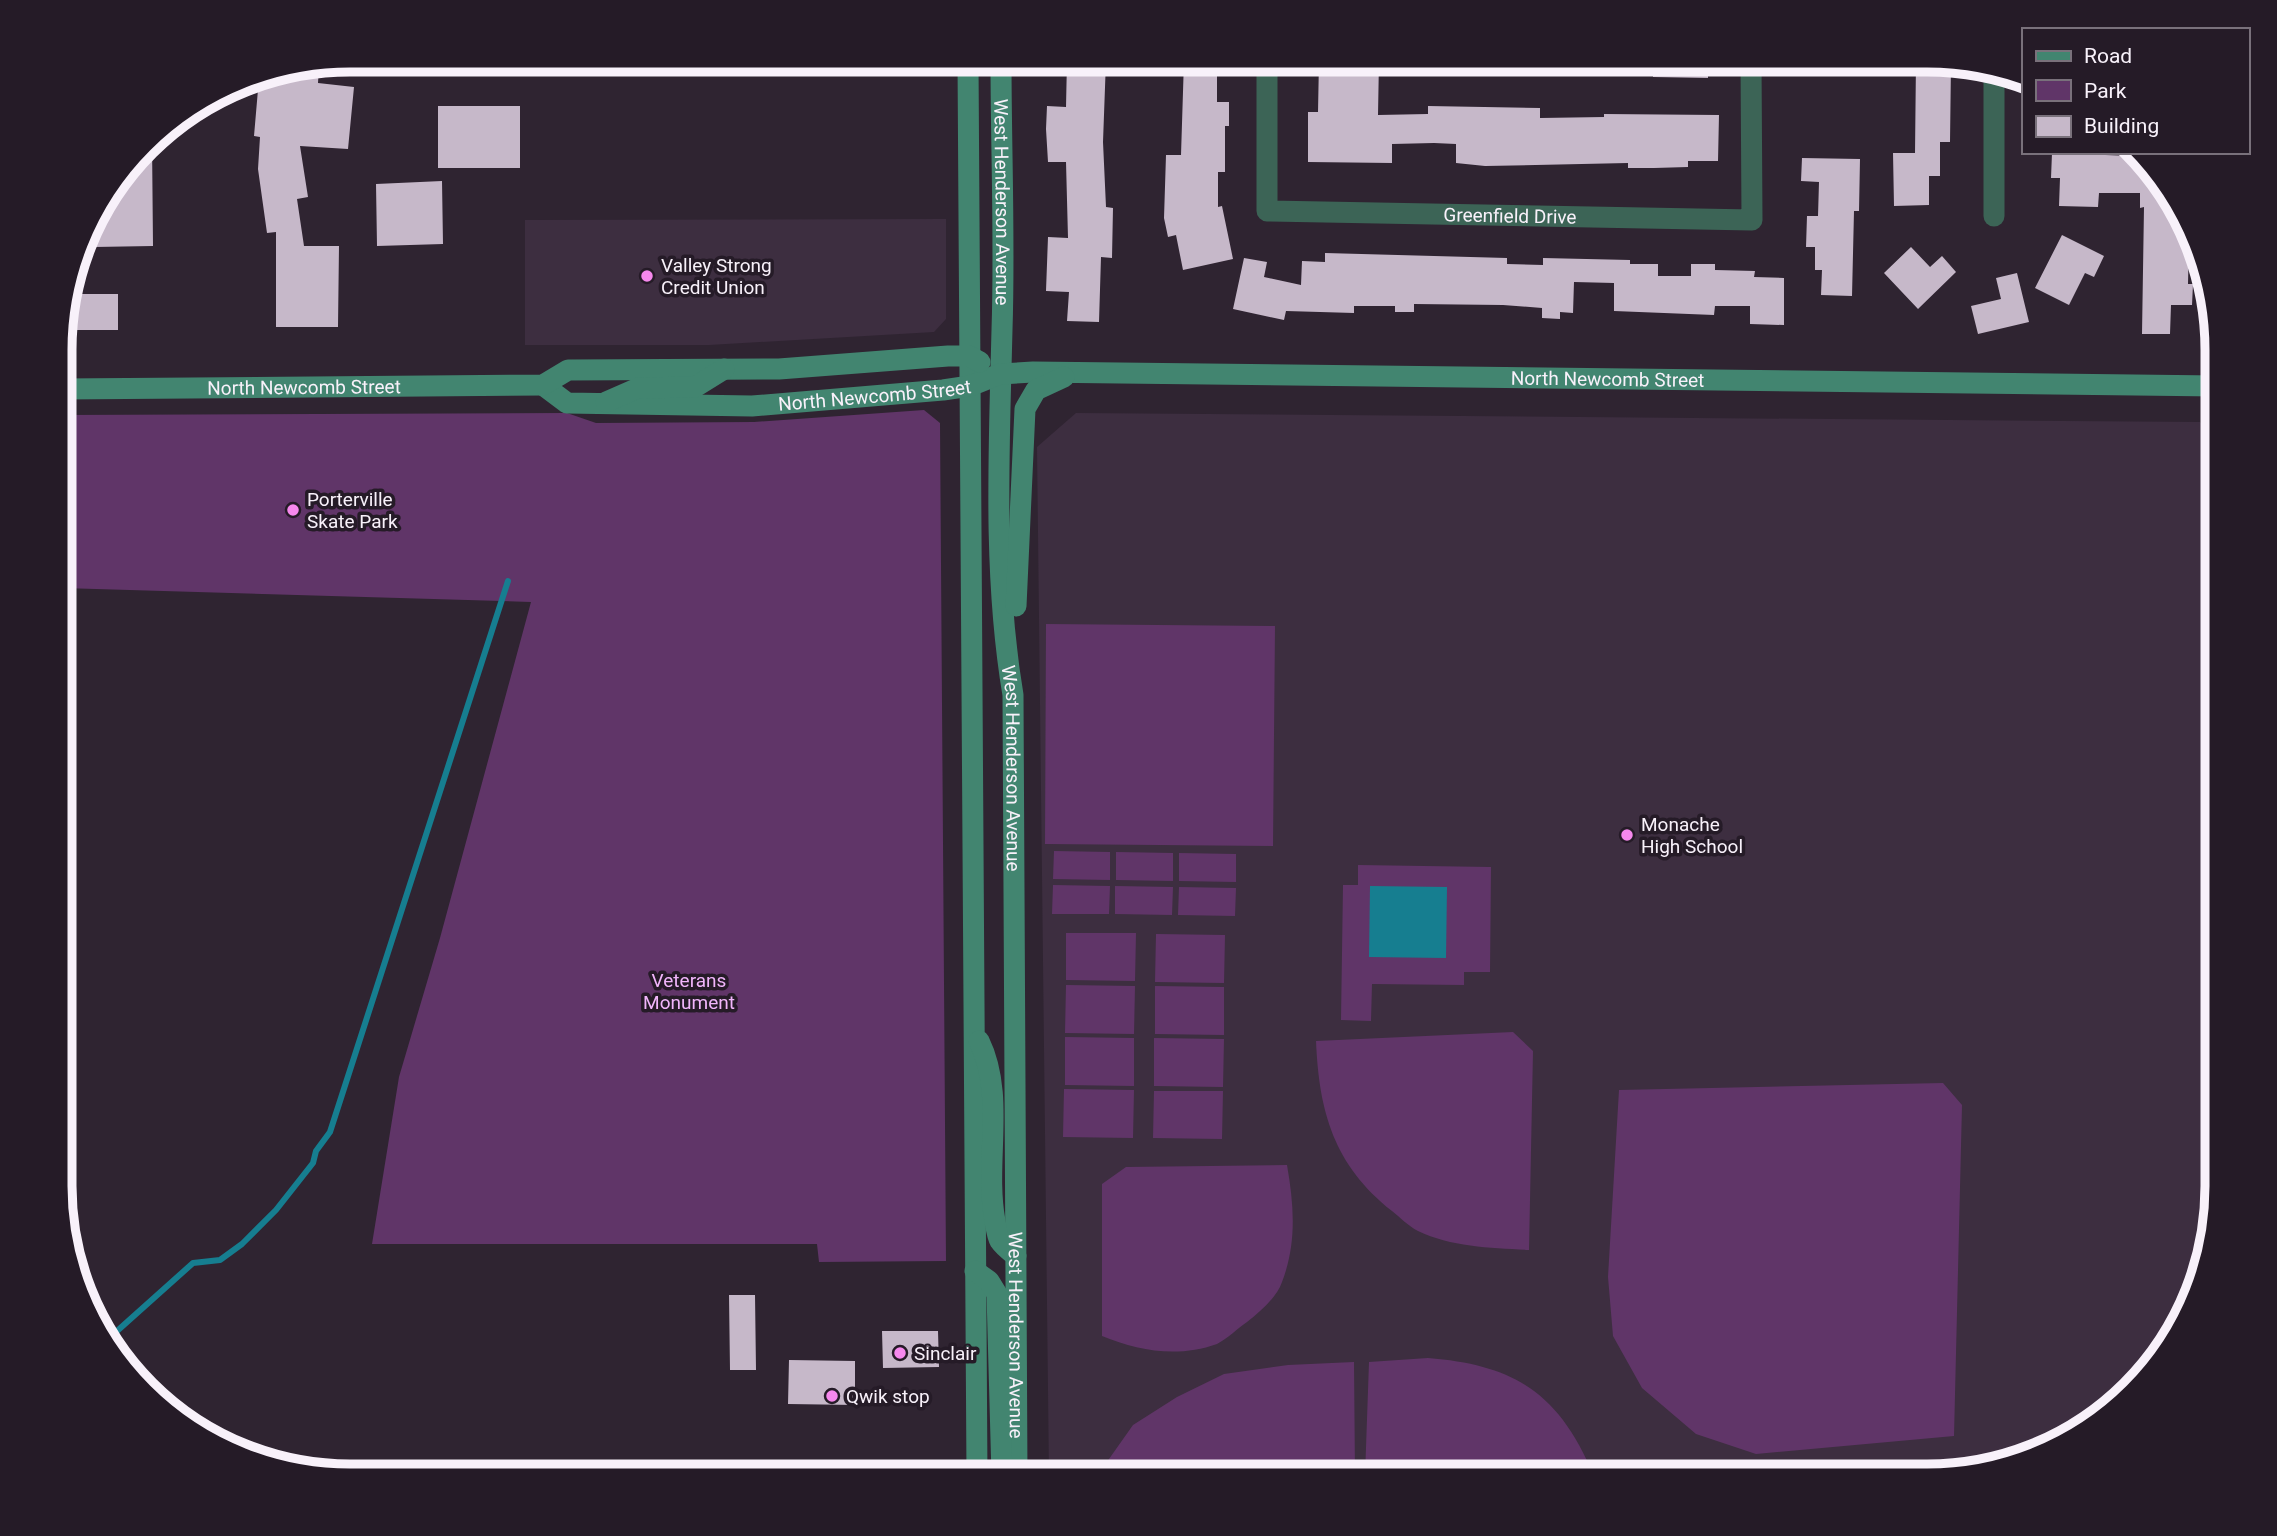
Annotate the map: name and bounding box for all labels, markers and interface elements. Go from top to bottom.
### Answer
legend [2022,28,2249,154]
text: Road [2084,44,2132,68]
text: Park [2084,79,2127,103]
street label: West Henderson Avenue [989,98,1014,306]
text: Building [2084,114,2159,138]
street label: Greenfield Drive [1443,203,1577,229]
place label: Valley Strong Credit Union [661,254,772,299]
marker: Valley Strong Credit Union [639,268,655,284]
street label: North Newcomb Street [1511,367,1705,392]
street label: North Newcomb Street [207,375,401,400]
street label: North Newcomb Street [777,375,973,416]
place label: Porterville Skate Park [307,488,398,533]
marker: Porterville Skate Park [285,502,301,518]
street label: West Henderson Avenue [997,664,1025,872]
place label: Monache High School [1641,813,1743,858]
marker: Monache High School [1619,827,1635,843]
park label: Veterans Monument [643,969,735,1014]
street label: West Henderson Avenue [1004,1232,1028,1439]
place label: Sinclair [914,1342,977,1365]
marker: Sinclair [892,1345,908,1361]
place label: Qwik stop [846,1385,930,1408]
marker: Qwik stop [824,1388,840,1404]

